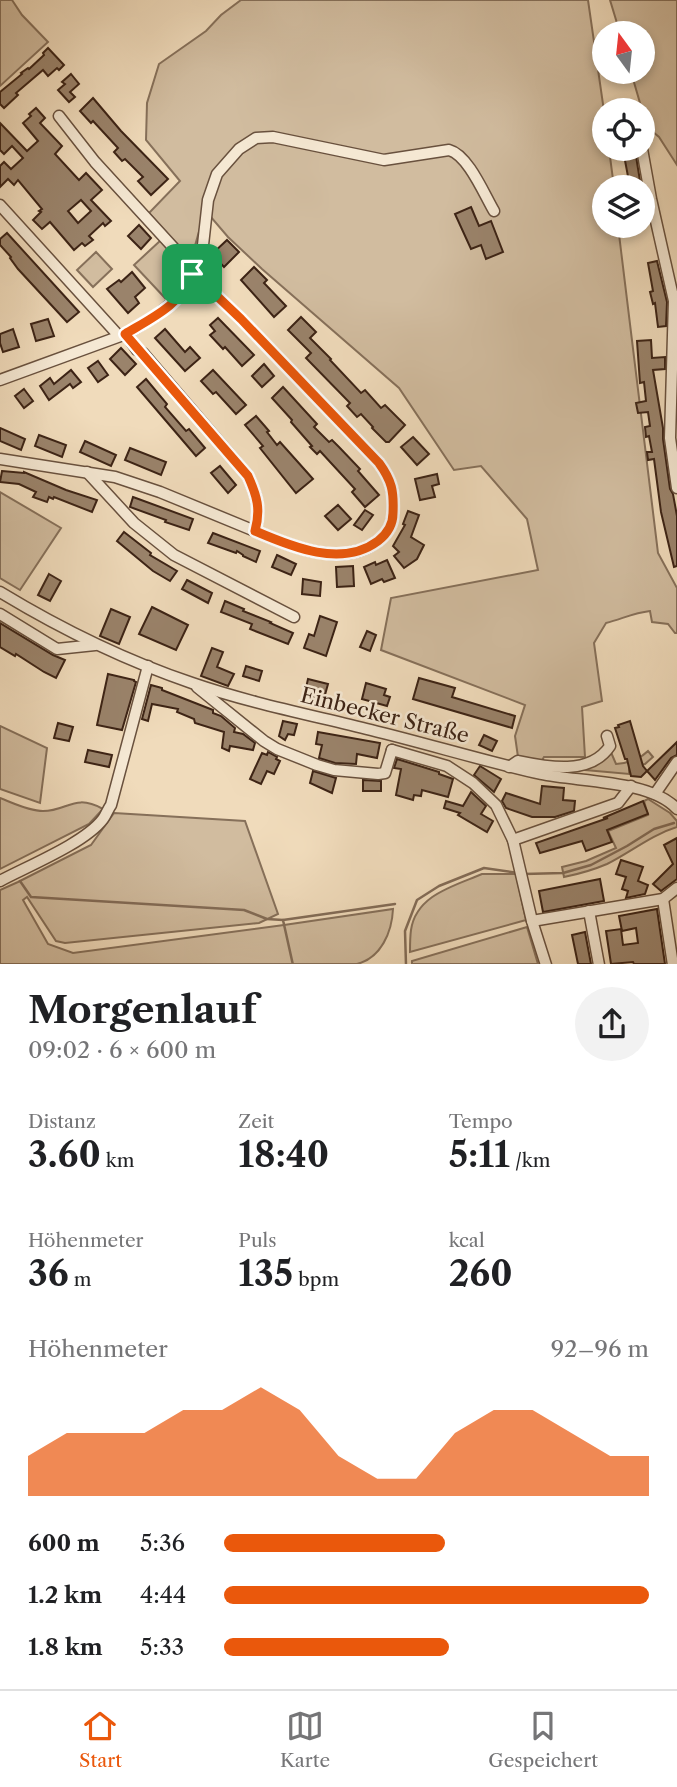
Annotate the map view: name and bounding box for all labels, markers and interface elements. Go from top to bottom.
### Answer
north arrow [592,21,654,84]
map controls [592,21,655,238]
button: locate [592,98,655,161]
button: layers [592,175,655,238]
pin [162,244,222,304]
icon: arrive [173,255,211,293]
street label: Einbecker Straße [298,682,472,748]
text: Morgenlauf [28,986,257,1033]
button: share [575,987,649,1061]
text: 09:02 · 6 × 600 m [28,1036,216,1064]
text: Distanz [28,1110,96,1133]
text: Zeit [238,1110,274,1133]
text: Tempo [449,1110,513,1133]
text: 3.60 [28,1133,101,1176]
text: 18:40 [238,1133,329,1176]
text: 5:11 [449,1133,510,1176]
text: km [101,1149,134,1172]
text: /km [510,1149,550,1172]
text: Höhenmeter [28,1229,144,1252]
text: Puls [238,1229,277,1252]
text: kcal [449,1229,485,1252]
text: 36 [28,1252,69,1295]
text: 135 [238,1252,293,1295]
text: 260 [449,1252,513,1295]
text: m [69,1268,91,1291]
text: bpm [293,1268,339,1291]
text: Höhenmeter [28,1335,168,1363]
text: 92–96 m [551,1335,649,1363]
text: 600 m [28,1529,100,1557]
text: 5:36 [140,1529,185,1557]
text: 1.2 km [28,1581,102,1609]
text: 4:44 [140,1581,186,1609]
text: 1.8 km [28,1633,103,1661]
text: 5:33 [140,1633,184,1661]
tab: Start [79,1707,122,1772]
tab: Karte [280,1707,330,1772]
tab: Gespeichert [488,1707,598,1772]

